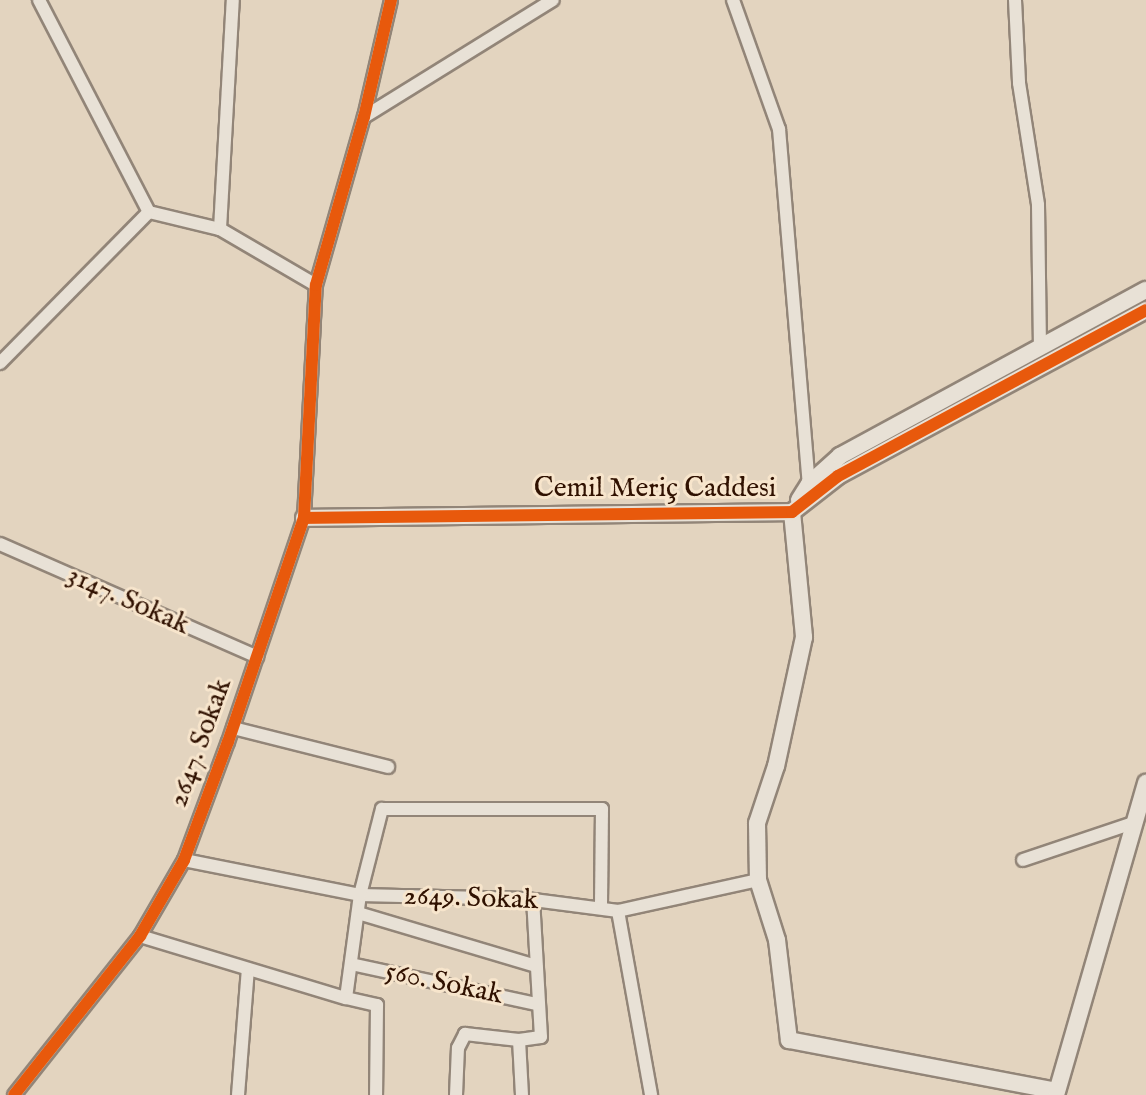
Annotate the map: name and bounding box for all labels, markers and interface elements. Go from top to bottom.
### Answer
street label: Cemil Meriç Caddesi [534,472,776,506]
street label: 3147. Sokak [62,559,194,643]
street label: 2647. Sokak [162,674,240,812]
street label: 2649. Sokak [403,880,539,918]
street label: 560. Sokak [382,955,506,1013]

